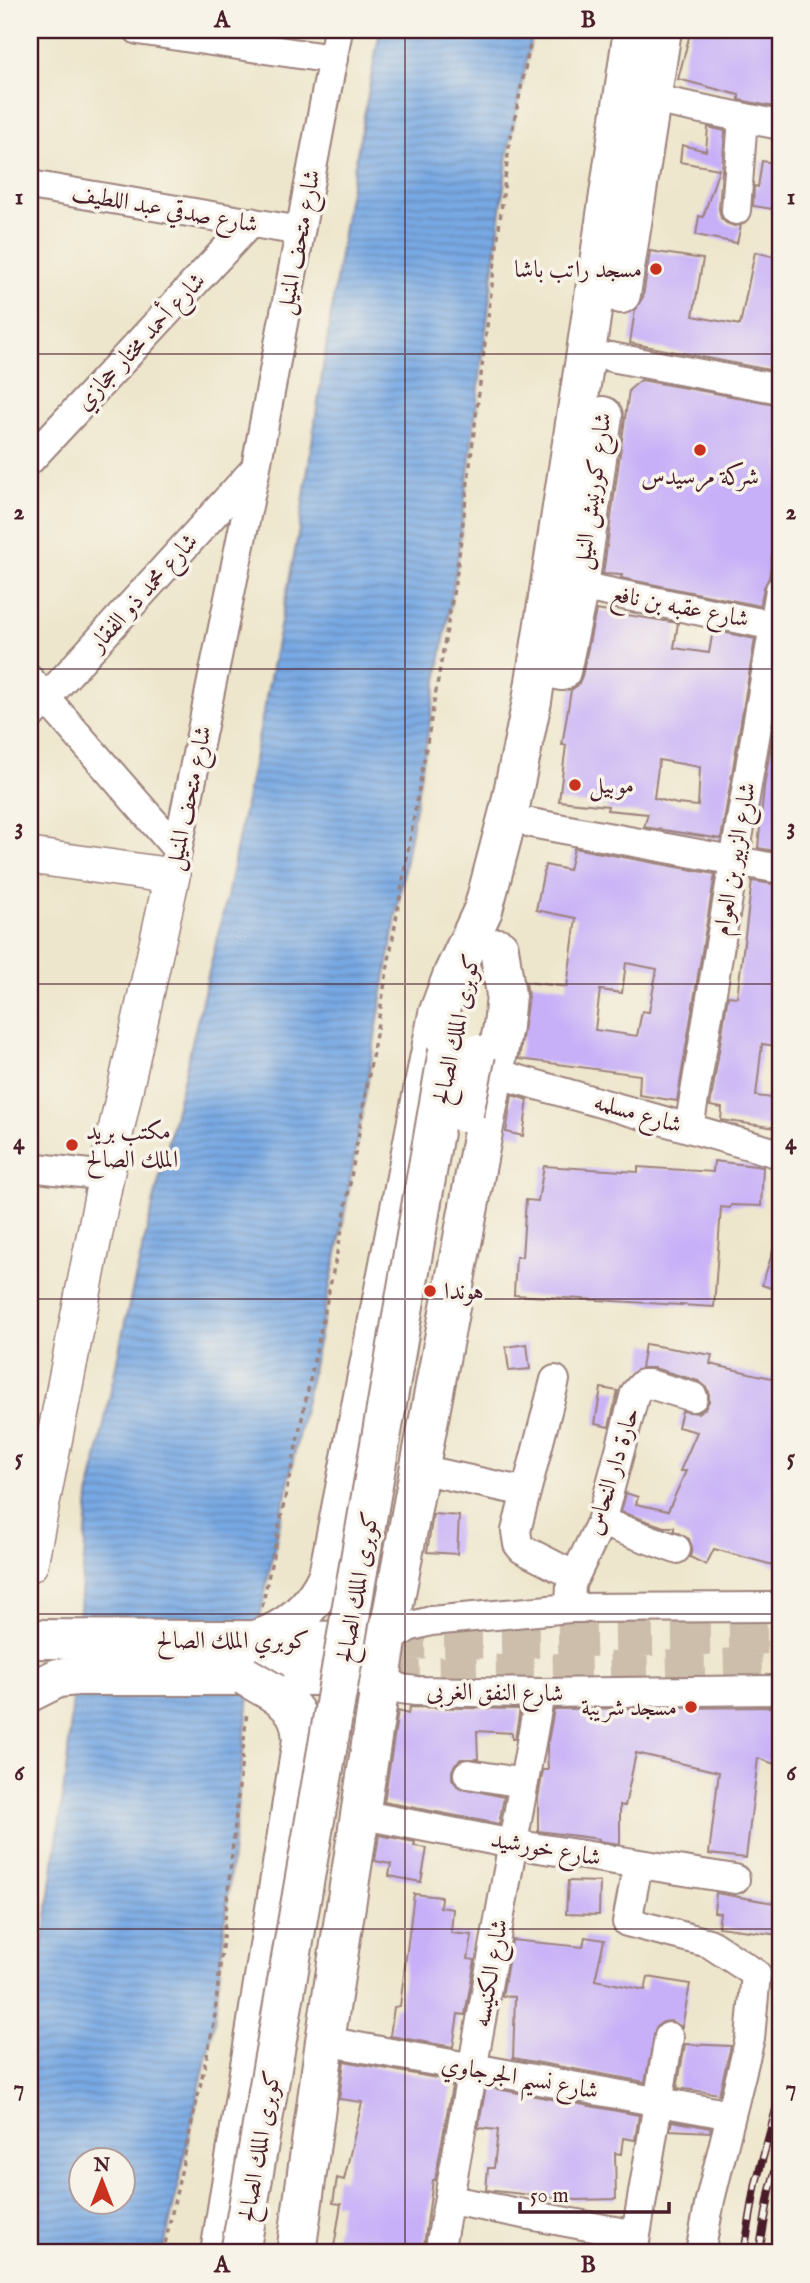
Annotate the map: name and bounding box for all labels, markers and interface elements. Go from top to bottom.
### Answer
text: A [213,6,231,35]
text: B [580,6,596,35]
street label: شارع متحف المنيل [270,167,332,318]
street label: شارع صدقي عبد اللطيف [69,178,260,244]
text: 1 [15,183,23,212]
text: 1 [787,183,795,212]
place label: مسجد راتب باشا [514,255,642,286]
marker: مسجد راتب باشا [648,261,664,277]
street label: شارع أحمد مختار حجازي [67,264,215,420]
street label: شارع كورنيش النيل [567,411,623,572]
marker: شركة مرسيدس [692,442,708,458]
place label: شركة مرسيدس [641,461,759,493]
text: 2 [14,498,25,527]
text: 2 [786,498,797,527]
street label: شارع محمد ذو الفقار [81,527,208,662]
street label: شارع عقبه بن نافع [607,579,751,641]
street label: شارع متحف المنيل [159,723,223,874]
place label: موبيل [589,771,634,802]
marker: موبيل [567,777,583,793]
street label: شارع الزبير بن العوام [707,780,768,939]
text: 3 [15,813,23,842]
text: 3 [787,813,795,842]
street label: كوبرى الملك الصالح [426,951,491,1108]
street label: شارع مسلمه [589,1087,685,1145]
place label: مكتب بريد الملك الصالح [86,1117,178,1179]
text: 4 [13,1128,25,1157]
text: 4 [785,1128,797,1157]
marker: مكتب بريد الملك الصالح [64,1137,80,1153]
place label: هوندا [444,1277,484,1308]
marker: هوندا [422,1283,438,1299]
street label: حارة دار النحاس [579,1404,648,1539]
text: 5 [15,1444,24,1473]
text: 5 [787,1444,796,1473]
street label: كوبرى الملك الصالح [330,1509,390,1666]
street label: كوبري الملك الصالح [156,1626,310,1660]
street label: شارع النفق الغربى [426,1677,564,1713]
place label: مسجد شريبة [581,1693,677,1724]
marker: مسجد شريبة [683,1699,699,1715]
text: 6 [14,1759,25,1788]
text: 6 [786,1759,797,1788]
street label: شارع خورشيد [488,1825,603,1877]
street label: شارع الكنيسه [467,1917,519,2030]
street label: شارع نسيم الجرجاوي [437,2049,601,2114]
street label: كوبرى الملك الصالح [232,2068,292,2225]
text: 7 [14,2074,24,2103]
text: 7 [786,2074,796,2103]
north arrow [66,2146,136,2216]
text: N [93,2154,111,2178]
scale bar [520,2171,668,2215]
text: 50 m [530,2183,569,2210]
text: A [213,2251,231,2280]
text: B [580,2251,596,2280]

